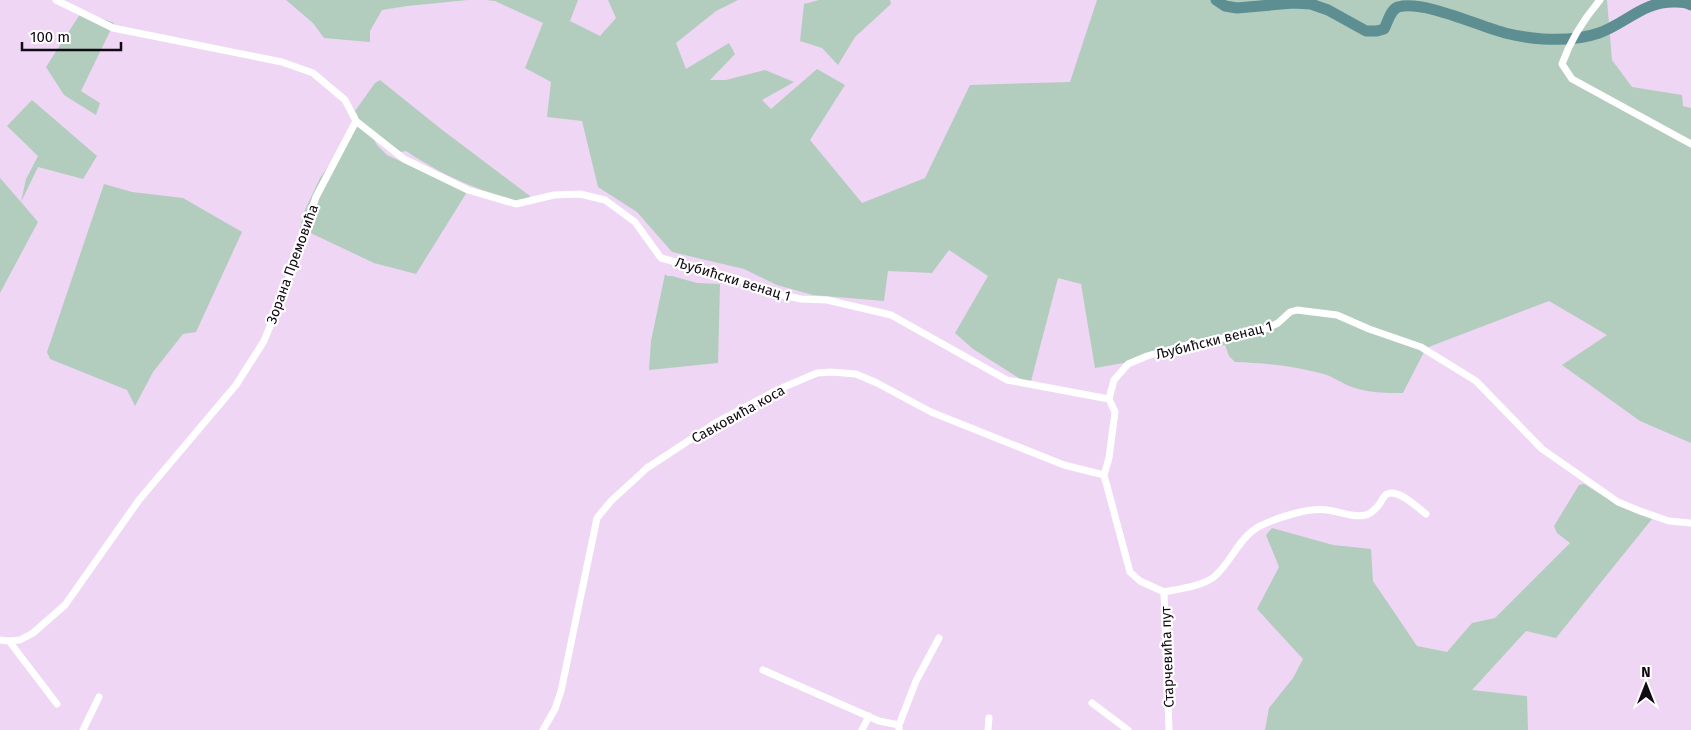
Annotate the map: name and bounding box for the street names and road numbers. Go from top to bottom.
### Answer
street label: Зорана Премовића [263,202,322,326]
street label: Љубићски венац 1 [673,254,793,305]
street label: Љубићски венац 1 [1154,318,1274,363]
street label: Савковића коса [689,382,788,447]
street label: Старчевића пут [1157,605,1178,708]

